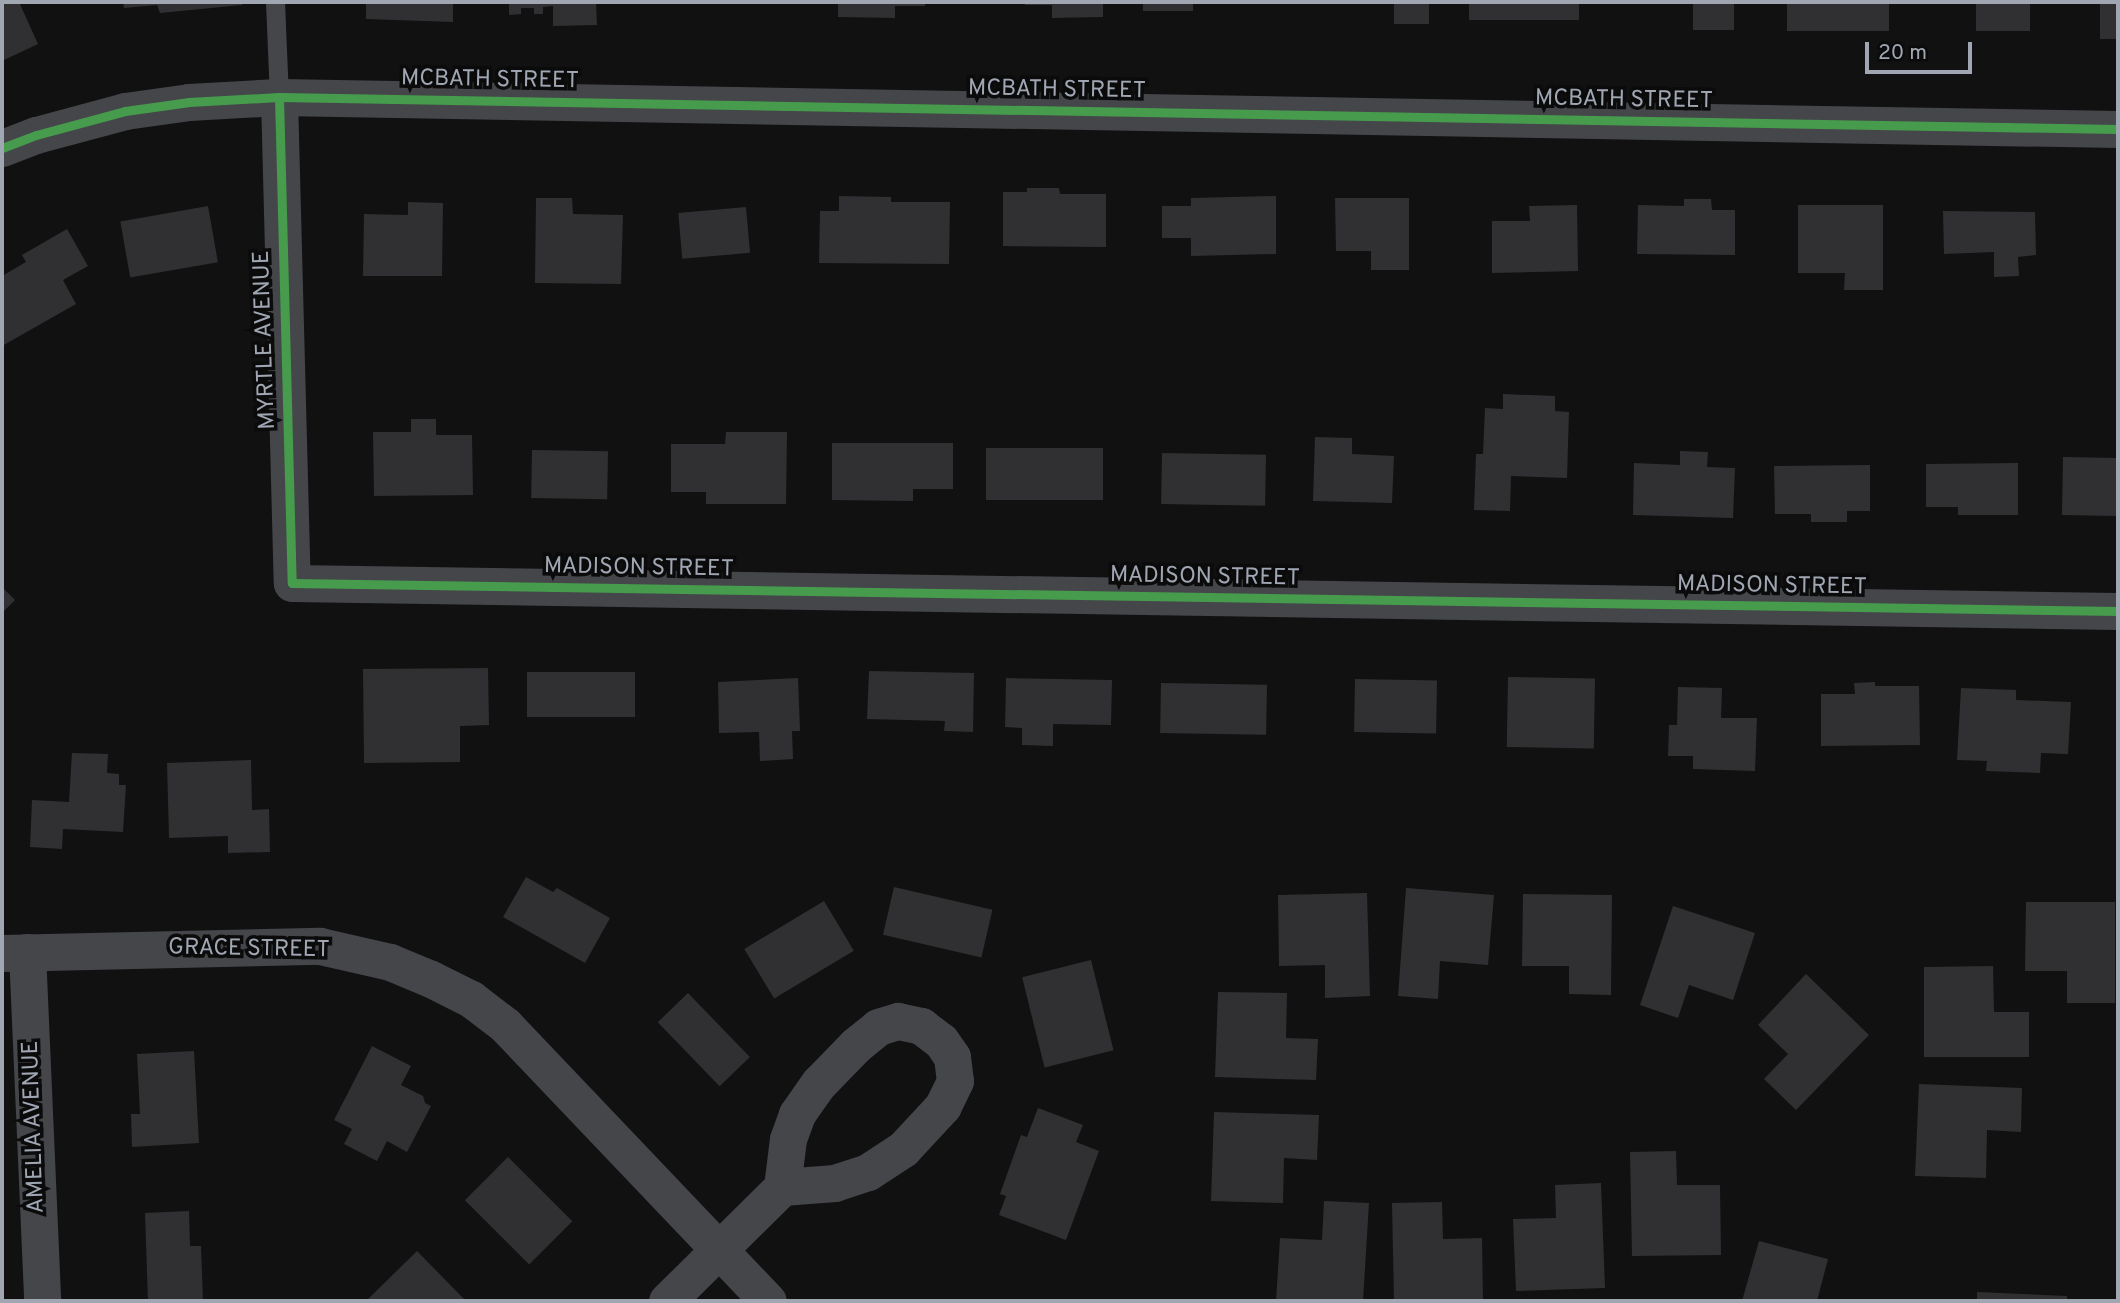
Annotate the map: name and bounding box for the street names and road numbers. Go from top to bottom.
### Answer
street label: MCBATH STREET [401,66,579,96]
street label: MCBATH STREET [968,76,1146,106]
street label: MCBATH STREET [1535,86,1713,116]
street label: MYRTLE AVENUE [249,250,283,430]
street label: MADISON STREET [544,554,734,584]
street label: MADISON STREET [1110,563,1300,593]
street label: MADISON STREET [1677,572,1867,602]
street label: GRACE STREET [168,935,330,965]
street label: AMELIA AVENUE [18,1039,52,1215]

